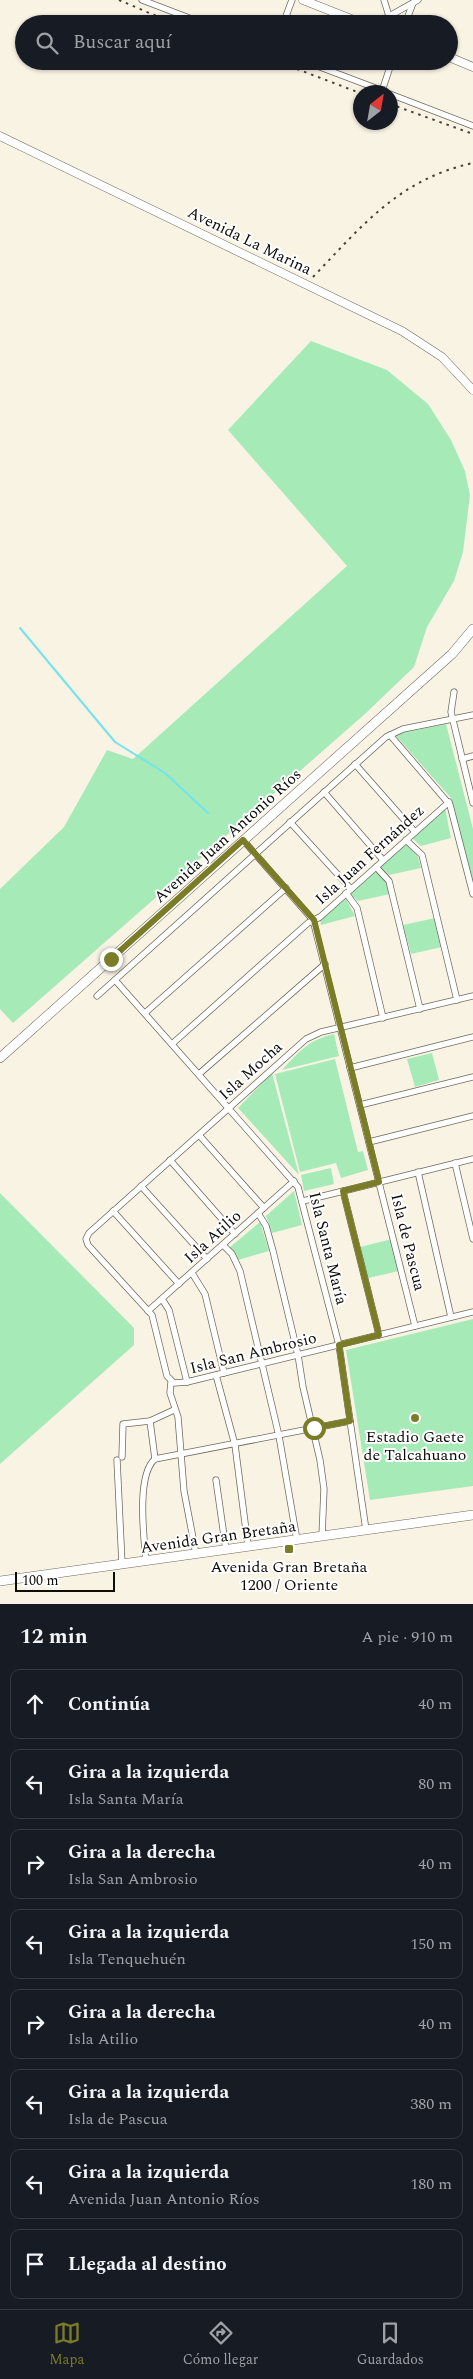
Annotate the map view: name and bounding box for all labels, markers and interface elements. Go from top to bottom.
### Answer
search box [15,15,458,70]
text: Buscar aquí [73,28,172,57]
icon: search [33,29,61,57]
north arrow [353,85,398,130]
street label: Avenida La Marina [183,200,316,281]
street label: Avenida Juan Antonio Ríos [148,763,307,909]
street label: Isla Juan Fernández [310,799,430,911]
route end [100,948,123,971]
street label: Isla Mocha [213,1035,288,1106]
street label: Isla Santa María [302,1189,354,1307]
street label: Isla de Pascua [384,1191,432,1294]
street label: Isla Atilio [179,1204,247,1269]
street label: Isla San Ambrosio [187,1326,319,1380]
marker: Estadio Gaete de Talcahuano [409,1412,421,1424]
route start [303,1417,326,1440]
place label: Estadio Gaete de Talcahuano [364,1425,466,1467]
street label: Avenida Gran Bretaña [139,1514,298,1560]
marker: Avenida Gran Bretaña 1200 / Oriente [283,1543,295,1555]
place label: Avenida Gran Bretaña 1200 / Oriente [211,1555,368,1597]
scale bar [15,1569,115,1592]
text: 100 m [22,1570,59,1591]
text: 12 min [20,1621,88,1653]
text: A pie · 910 m [361,1625,453,1649]
icon: ahead [21,1690,49,1718]
text: Continúa [68,1690,150,1719]
text: 40 m [418,1692,452,1716]
text: Gira a la izquierda [68,1758,229,1787]
icon: left [21,1770,49,1798]
text: 80 m [418,1772,452,1796]
text: Isla Santa María [68,1787,183,1811]
text: Gira a la derecha [68,1838,215,1867]
icon: right [21,1850,49,1878]
text: 40 m [418,1852,452,1876]
text: Isla San Ambrosio [68,1867,198,1891]
text: Gira a la izquierda [68,1918,229,1947]
icon: left [21,1930,49,1958]
text: 150 m [410,1932,452,1956]
text: Isla Tenquehuén [68,1947,186,1971]
text: Gira a la derecha [68,1998,215,2027]
icon: right [21,2010,49,2038]
text: 40 m [418,2012,452,2036]
text: Isla Atilio [68,2027,138,2051]
text: Gira a la izquierda [68,2078,229,2107]
icon: left [21,2090,49,2118]
text: 380 m [410,2092,452,2116]
text: Isla de Pascua [68,2107,167,2131]
text: Gira a la izquierda [68,2158,229,2187]
icon: left [21,2170,49,2198]
text: 180 m [410,2172,452,2196]
text: Avenida Juan Antonio Ríos [68,2187,260,2211]
icon: arrive [21,2250,49,2278]
text: Llegada al destino [68,2250,227,2279]
tab: Mapa [49,2319,84,2370]
tab: Cómo llegar [183,2319,258,2370]
tab: Guardados [357,2319,424,2370]

